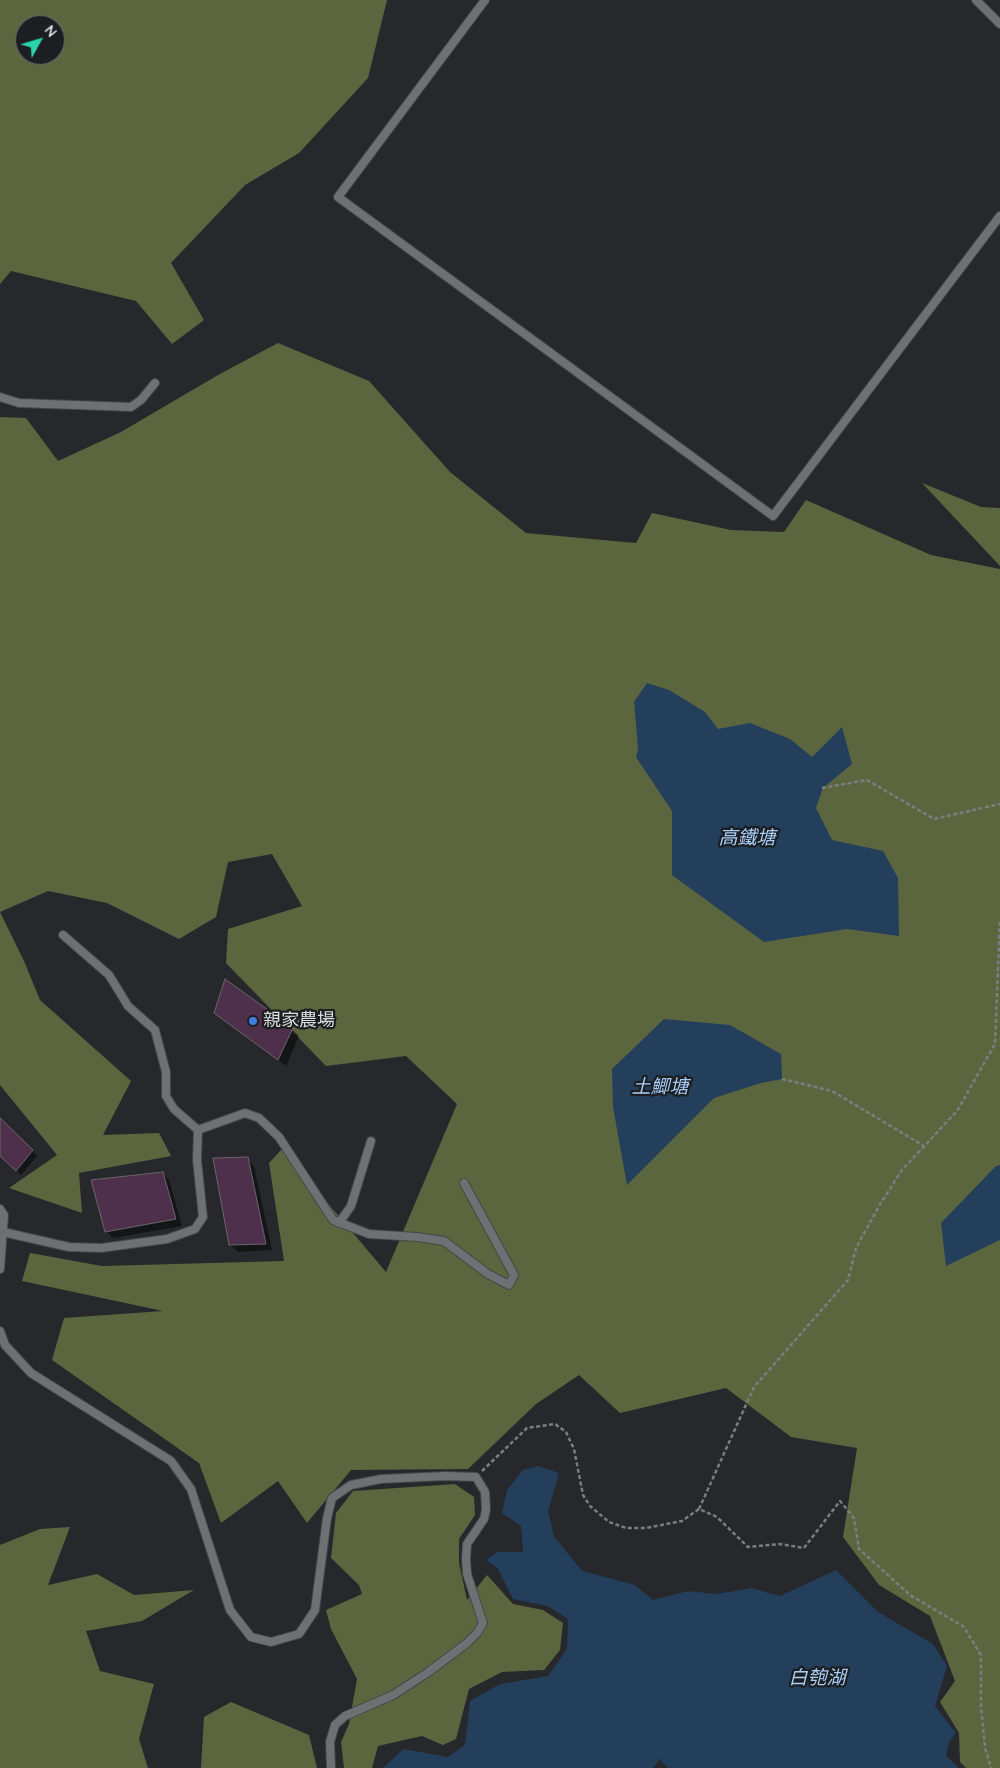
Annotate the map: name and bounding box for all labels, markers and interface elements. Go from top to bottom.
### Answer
north arrow [15,15,65,65]
text: N [41,22,61,41]
water label: 高鐵塘 [719,827,775,849]
place label: 親家農場 [263,1010,335,1032]
marker: 親家農場 [247,1015,259,1027]
water label: 土鯽塘 [632,1076,688,1098]
water label: 白匏湖 [789,1667,845,1689]

